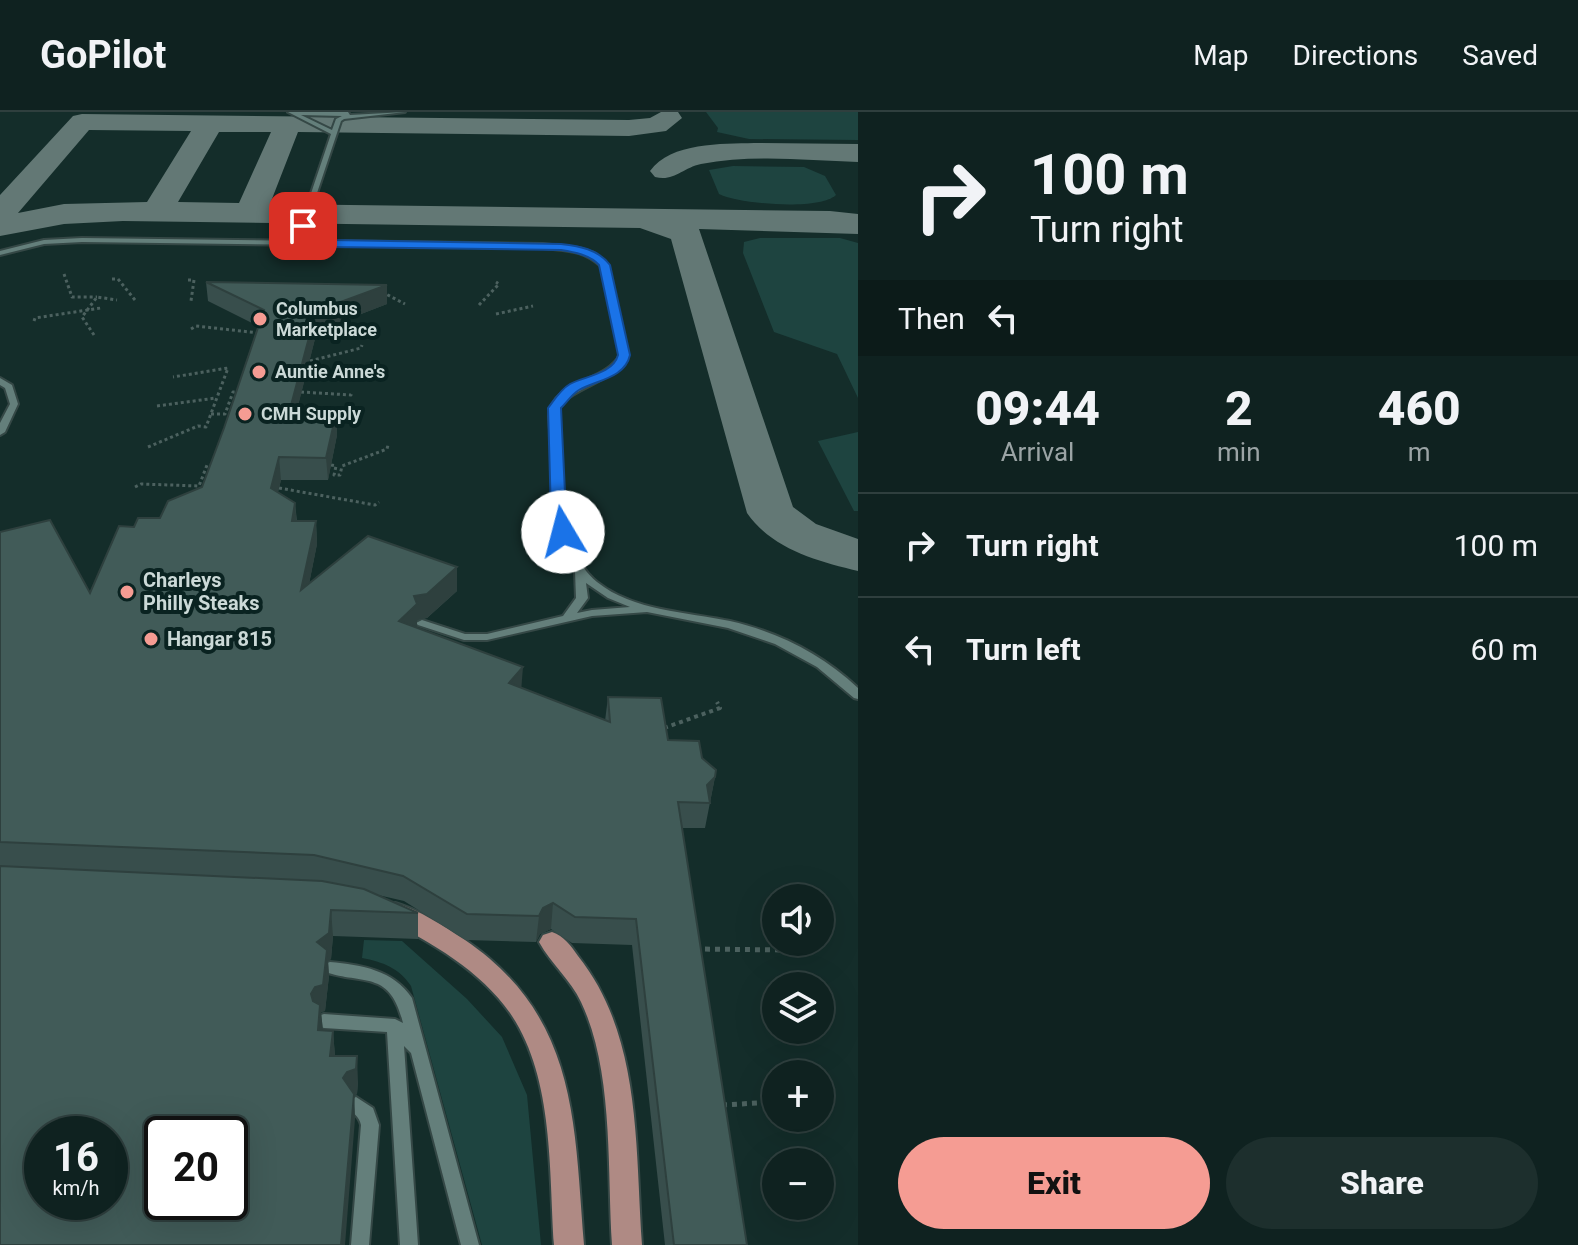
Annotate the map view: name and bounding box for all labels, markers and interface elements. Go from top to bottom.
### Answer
text: GoPilot [40,33,166,77]
text: Map [1193,39,1249,72]
text: Directions [1293,39,1418,72]
text: Saved [1462,39,1538,72]
text: 100 m [1030,142,1189,208]
icon: right [898,144,1002,248]
pin [269,192,337,260]
icon: arrive [281,204,325,248]
text: Turn right [1030,209,1183,251]
icon: left [981,296,1025,340]
place label: Columbus Marketplace [276,298,377,340]
text: Then [898,301,965,336]
marker: Columbus Marketplace [251,310,269,328]
place label: Auntie Anne's [275,361,385,382]
marker: Auntie Anne's [250,363,268,381]
text: 09:44 [975,380,1100,437]
text: 2 [1225,380,1253,437]
text: 460 [1378,380,1461,437]
place label: CMH Supply [261,403,362,424]
marker: CMH Supply [236,405,254,423]
text: Arrival [1001,437,1074,467]
text: min [1217,437,1261,467]
text: m [1408,437,1431,467]
position arrow [521,490,605,574]
icon: right [898,523,942,567]
text: Turn right [966,528,1099,563]
text: 100 m [1454,528,1538,563]
place label: Charleys Philly Steaks [143,568,260,615]
marker: Charleys Philly Steaks [118,583,136,601]
place label: Hangar 815 [167,627,272,651]
icon: left [898,627,942,671]
marker: Hangar 815 [142,630,160,648]
text: Turn left [966,632,1081,667]
text: 60 m [1471,632,1538,667]
map controls [762,884,834,1220]
button: sound [762,884,834,956]
button: layers [762,972,834,1044]
button: + [762,1060,834,1132]
speed limit sign: 20 [144,1116,248,1220]
text: 16 [53,1134,99,1181]
button: Exit [898,1137,1210,1229]
button: Share [1226,1137,1538,1229]
button: − [762,1148,834,1220]
text: km/h [53,1176,99,1200]

